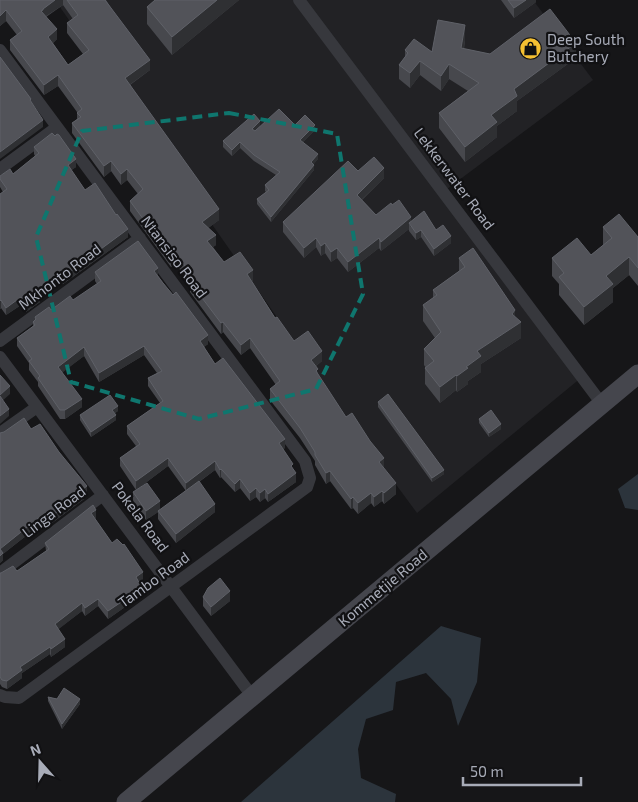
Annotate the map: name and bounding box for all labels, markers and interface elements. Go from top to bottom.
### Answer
place label: Deep South Butchery [547,30,625,65]
shop icon: Deep South Butchery [519,37,543,61]
street label: Lekkerwater Road [411,124,499,233]
street label: Ntansiso Road [138,212,212,301]
street label: Mkhonto Road [14,239,104,313]
street label: Pokela Road [109,478,173,555]
street label: Linga Road [18,482,89,541]
street label: Kommetjie Road [334,545,431,630]
street label: Tambo Road [114,547,193,611]
north arrow [15,737,65,787]
text: N [28,740,43,759]
scale bar [463,754,580,786]
text: 50 m [470,762,504,780]

